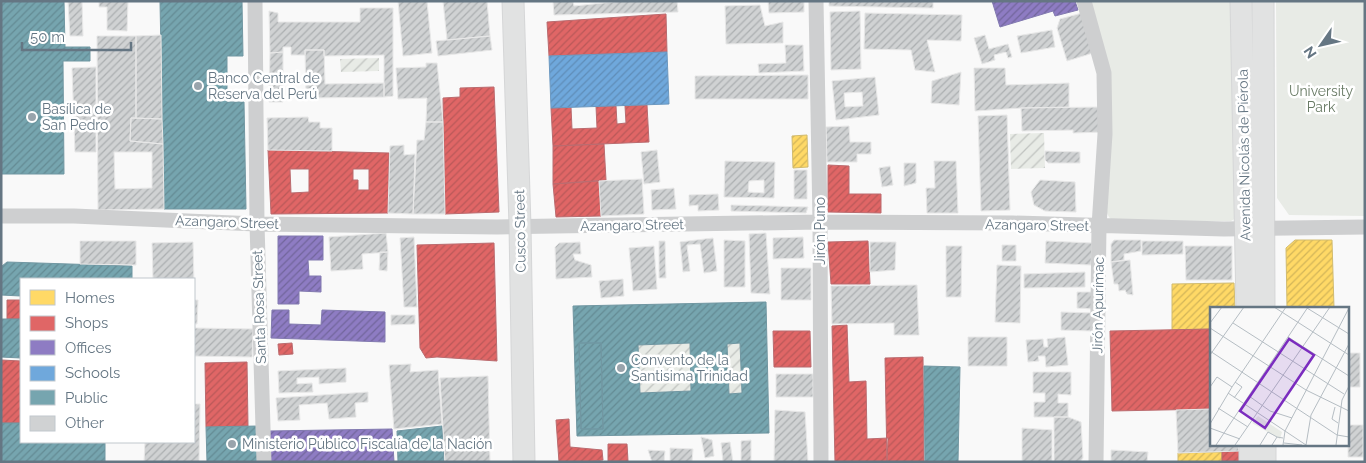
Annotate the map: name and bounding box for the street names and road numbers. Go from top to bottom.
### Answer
street label: Avenida Nicolás de Piérola [1234,69,1254,241]
street label: Cusco Street [511,189,529,273]
street label: Jirón Puno [812,197,828,265]
street label: Azangaro Street [175,212,279,232]
street label: Azangaro Street [580,216,684,234]
street label: Azangaro Street [985,216,1089,234]
street label: Santa Rosa Street [249,249,269,364]
street label: Jirón Apurímac [1089,256,1107,353]

